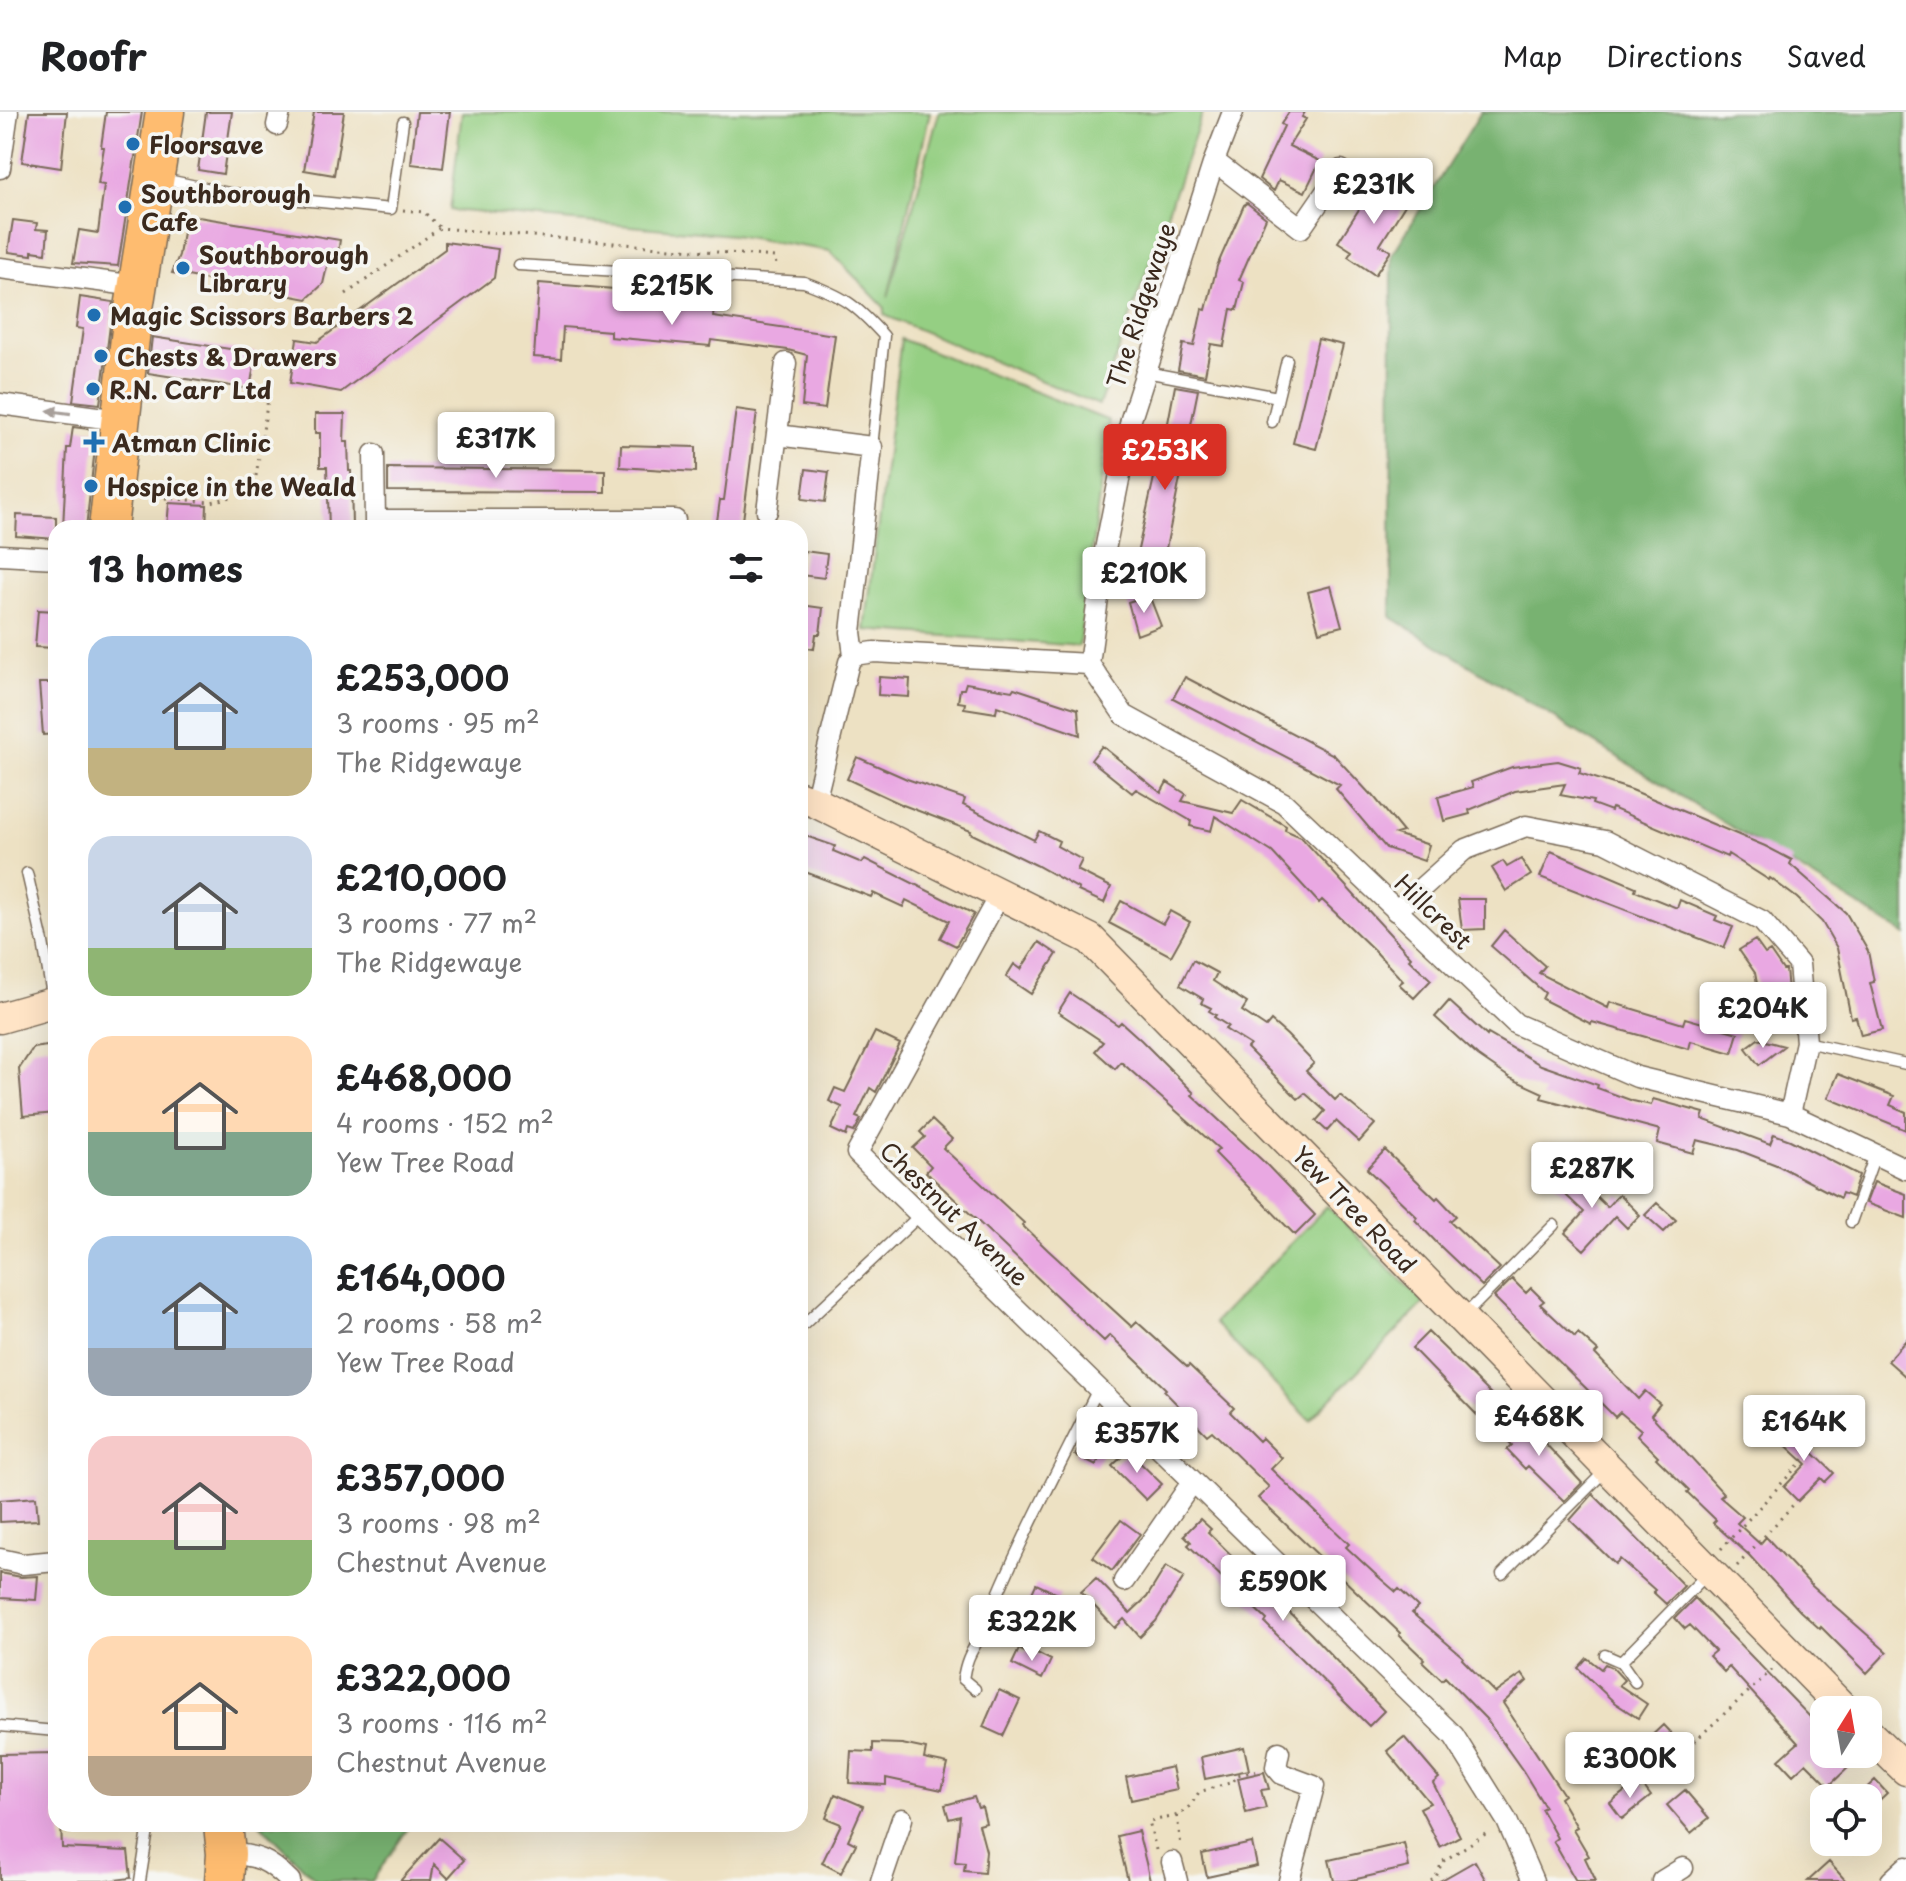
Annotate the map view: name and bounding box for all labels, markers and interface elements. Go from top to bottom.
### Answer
text: Roofr [40,27,147,84]
text: Map [1503,34,1562,77]
text: Directions [1606,34,1743,77]
text: Saved [1787,34,1866,77]
place label: Floorsave [149,126,264,162]
marker: Floorsave [124,135,142,153]
pin: £231K [1318,158,1430,226]
text: £231K [1333,164,1415,203]
place label: Southborough Cafe [141,175,311,239]
marker: Southborough Cafe [116,198,134,216]
street label: The Ridgewaye [1096,218,1184,392]
place label: Southborough Library [199,236,369,300]
marker: Southborough Library [174,259,192,277]
pin: £215K [616,259,728,327]
text: £215K [630,265,714,304]
place label: Magic Scissors Barbers 2 [110,297,414,333]
marker: Magic Scissors Barbers 2 [85,306,103,324]
place label: Chests & Drawers [117,338,337,374]
marker: Chests & Drawers [92,347,110,365]
place label: R.N. Carr Ltd [109,371,272,407]
marker: R.N. Carr Ltd [84,380,102,398]
one-way arrow [47,405,72,418]
pin: £317K [440,412,552,480]
text: £317K [456,418,536,457]
place label: Atman Clinic [111,424,271,460]
pin: £253K [1109,424,1221,492]
text: £253K [1121,430,1209,469]
marker: Atman Clinic [83,431,105,453]
place label: Hospice in the Weald [107,468,356,504]
marker: Hospice in the Weald [82,477,100,495]
text: 13 homes [88,542,243,594]
icon: filters [724,546,768,590]
pin: £210K [1088,547,1200,615]
text: £210K [1101,553,1188,592]
text: £253,000 [336,651,509,703]
icon: home [152,668,248,764]
text: 3 rooms · 95 m² [336,703,540,742]
text: The Ridgewaye [336,742,522,781]
text: £210,000 [336,851,507,903]
street label: Hillcrest [1387,865,1481,957]
icon: home [152,868,248,964]
text: 3 rooms · 77 m² [336,903,537,942]
text: The Ridgewaye [336,942,522,981]
pin: £204K [1707,982,1819,1050]
text: £204K [1718,988,1808,1027]
text: £468,000 [336,1051,512,1103]
icon: home [152,1068,248,1164]
text: 4 rooms · 152 m² [336,1103,554,1142]
street label: Chestnut Avenue [872,1132,1038,1294]
street label: Yew Tree Road [1285,1137,1425,1281]
text: Yew Tree Road [336,1142,515,1181]
pin: £287K [1536,1142,1648,1210]
text: £287K [1549,1148,1635,1187]
text: £164,000 [336,1251,505,1303]
icon: home [152,1268,248,1364]
text: 2 rooms · 58 m² [336,1303,543,1342]
text: Yew Tree Road [336,1342,515,1381]
pin: £468K [1483,1390,1595,1458]
pin: £164K [1748,1395,1860,1463]
text: £468K [1494,1396,1584,1435]
text: £164K [1761,1401,1847,1440]
pin: £357K [1081,1407,1193,1475]
text: £357K [1094,1413,1180,1452]
text: £357,000 [336,1451,505,1503]
icon: home [152,1468,248,1564]
text: 3 rooms · 98 m² [336,1503,541,1542]
text: Chestnut Avenue [336,1542,547,1581]
pin: £590K [1227,1555,1339,1623]
text: £590K [1239,1561,1327,1600]
pin: £322K [976,1595,1088,1663]
text: £322K [987,1601,1077,1640]
text: £322,000 [336,1651,511,1703]
icon: home [152,1668,248,1764]
north arrow [1810,1696,1882,1768]
map controls [1810,1696,1882,1856]
text: 3 rooms · 116 m² [336,1703,548,1742]
pin: £300K [1574,1732,1686,1800]
text: £300K [1583,1738,1677,1777]
text: Chestnut Avenue [336,1742,547,1781]
button: locate [1810,1784,1882,1856]

